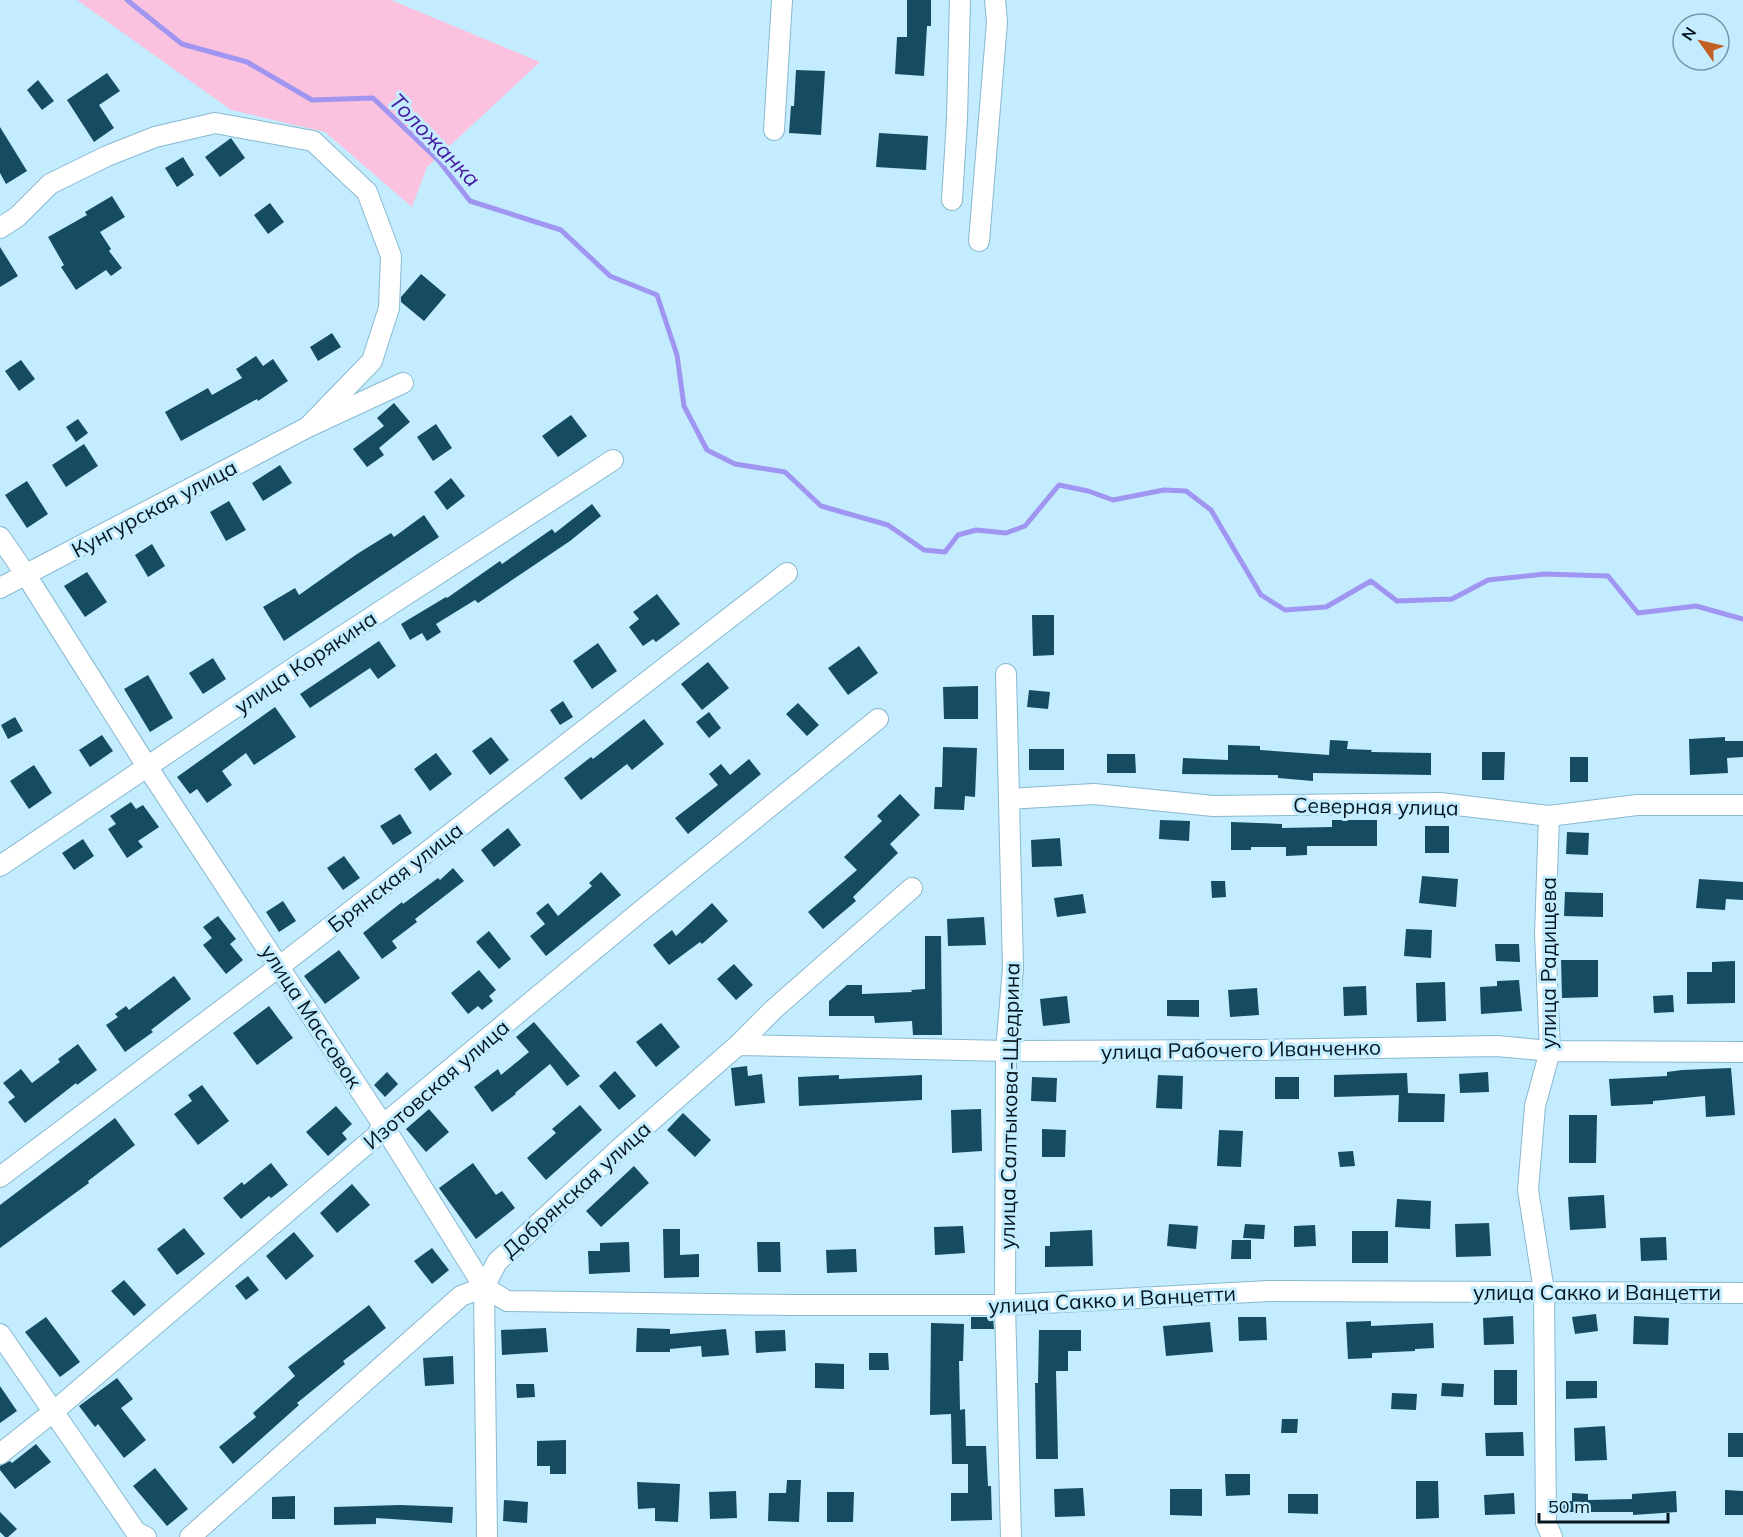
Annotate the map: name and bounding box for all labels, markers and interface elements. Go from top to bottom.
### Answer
north arrow [1671,12,1731,72]
text: N [1677,23,1700,44]
water label: Толожанка [383,87,487,193]
street label: Кунгурская улица [67,453,241,563]
street label: улица Корякина [229,605,381,719]
street label: Северная улица [1293,792,1459,820]
street label: Брянская улица [322,816,468,938]
street label: улица Радищева [1535,877,1561,1049]
street label: улица Массовок [256,939,369,1093]
street label: улица Салтыкова-Щедрина [993,962,1025,1250]
street label: Изотовская улица [358,1014,514,1154]
street label: улица Рабочего Иванченко [1101,1034,1381,1064]
street label: Добрянская улица [496,1115,656,1263]
street label: улица Сакко и Ванцетти [1473,1279,1721,1305]
street label: улица Сакко и Ванцетти [988,1280,1236,1318]
scale bar [1539,1486,1668,1524]
text: 50 m [1548,1495,1590,1518]

